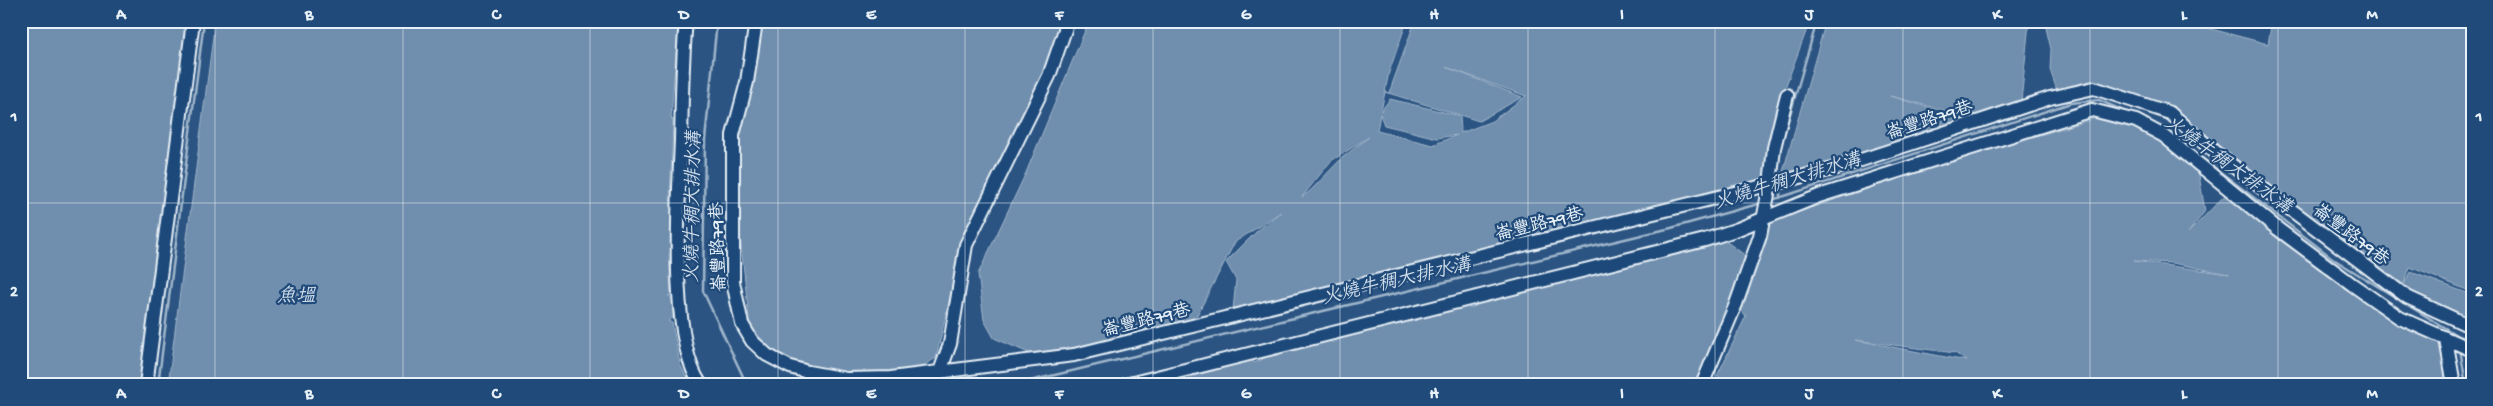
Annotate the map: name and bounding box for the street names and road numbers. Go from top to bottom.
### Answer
street label: 崙豐路79巷 [1883,96,1976,145]
street label: 崙豐路79巷 [2308,200,2394,272]
street label: 崙豐路79巷 [706,201,732,292]
street label: 崙豐路79巷 [1493,203,1586,247]
street label: 崙豐路79巷 [1100,299,1193,343]

